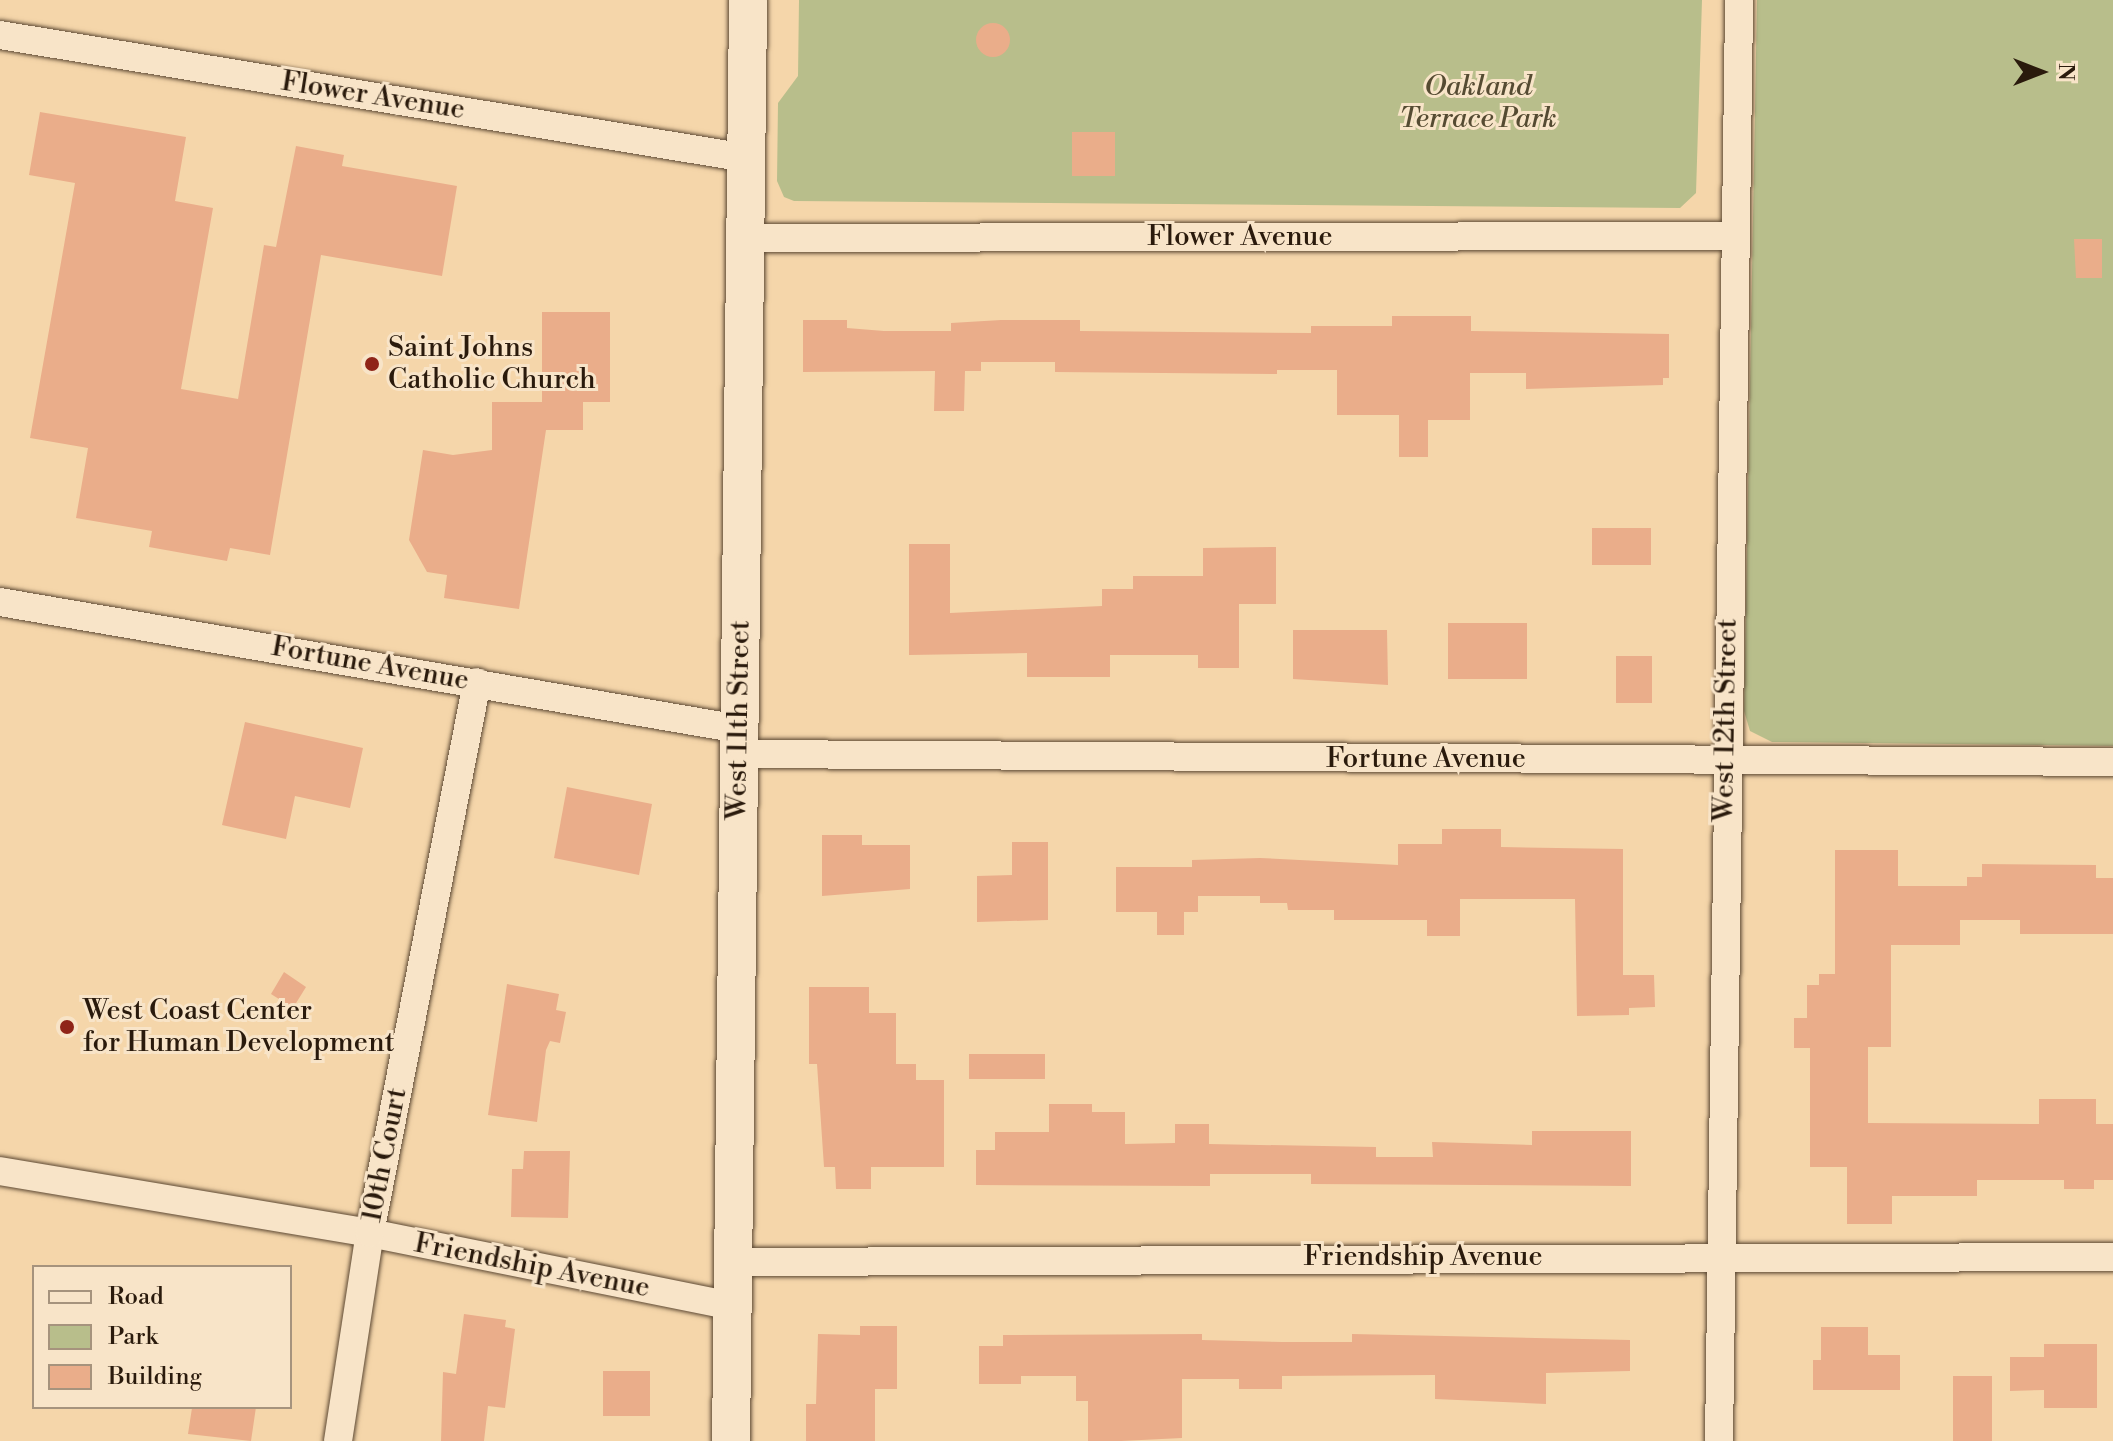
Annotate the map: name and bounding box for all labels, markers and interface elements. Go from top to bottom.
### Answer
north arrow [2001,32,2081,112]
text: N [2052,63,2079,81]
street label: Flower Avenue [279,65,467,127]
park label: Oakland Terrace Park [1399,70,1557,136]
street label: Flower Avenue [1147,220,1333,254]
place label: Saint Johns Catholic Church [388,331,596,397]
marker: Saint Johns Catholic Church [363,355,381,373]
street label: West 12th Street [1707,618,1745,822]
street label: West 11th Street [720,620,758,820]
street label: Fortune Avenue [269,630,471,698]
street label: Fortune Avenue [1326,742,1526,776]
place label: West Coast Center for Human Development [83,994,395,1060]
marker: West Coast Center for Human Development [58,1018,76,1036]
street label: 10th Court [356,1085,414,1225]
street label: Friendship Avenue [411,1227,653,1305]
street label: Friendship Avenue [1303,1240,1543,1274]
legend [32,1265,292,1409]
text: Road [108,1282,164,1312]
text: Park [108,1322,158,1352]
text: Building [108,1362,202,1392]

